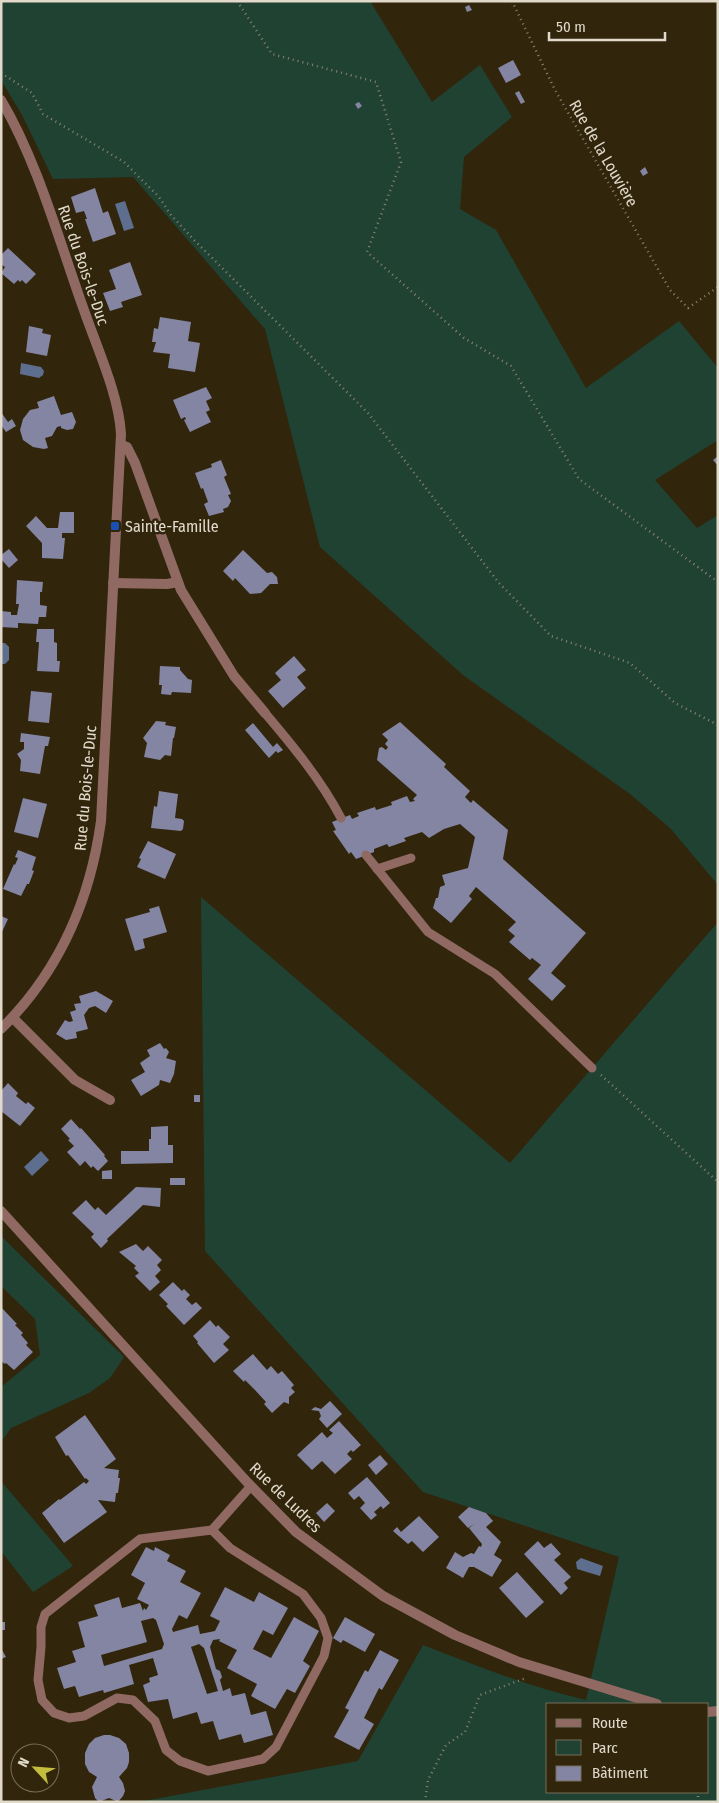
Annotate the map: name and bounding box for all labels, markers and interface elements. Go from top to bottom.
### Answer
scale bar [549,10,665,42]
text: 50 m [556,18,586,36]
street label: Rue de la Louvière [565,96,642,210]
street label: Rue du Bois-le-Duc [54,203,113,328]
place label: Sainte-Famille [125,517,219,536]
marker: Sainte-Famille [109,520,121,532]
street label: Rue du Bois-le-Duc [71,724,100,851]
street label: Rue de Ludres [246,1458,326,1536]
legend [546,1703,709,1793]
text: Route [592,1714,628,1732]
text: Parc [592,1739,618,1757]
north arrow [10,1743,60,1793]
text: N [14,1755,33,1770]
text: Bâtiment [592,1764,648,1782]

